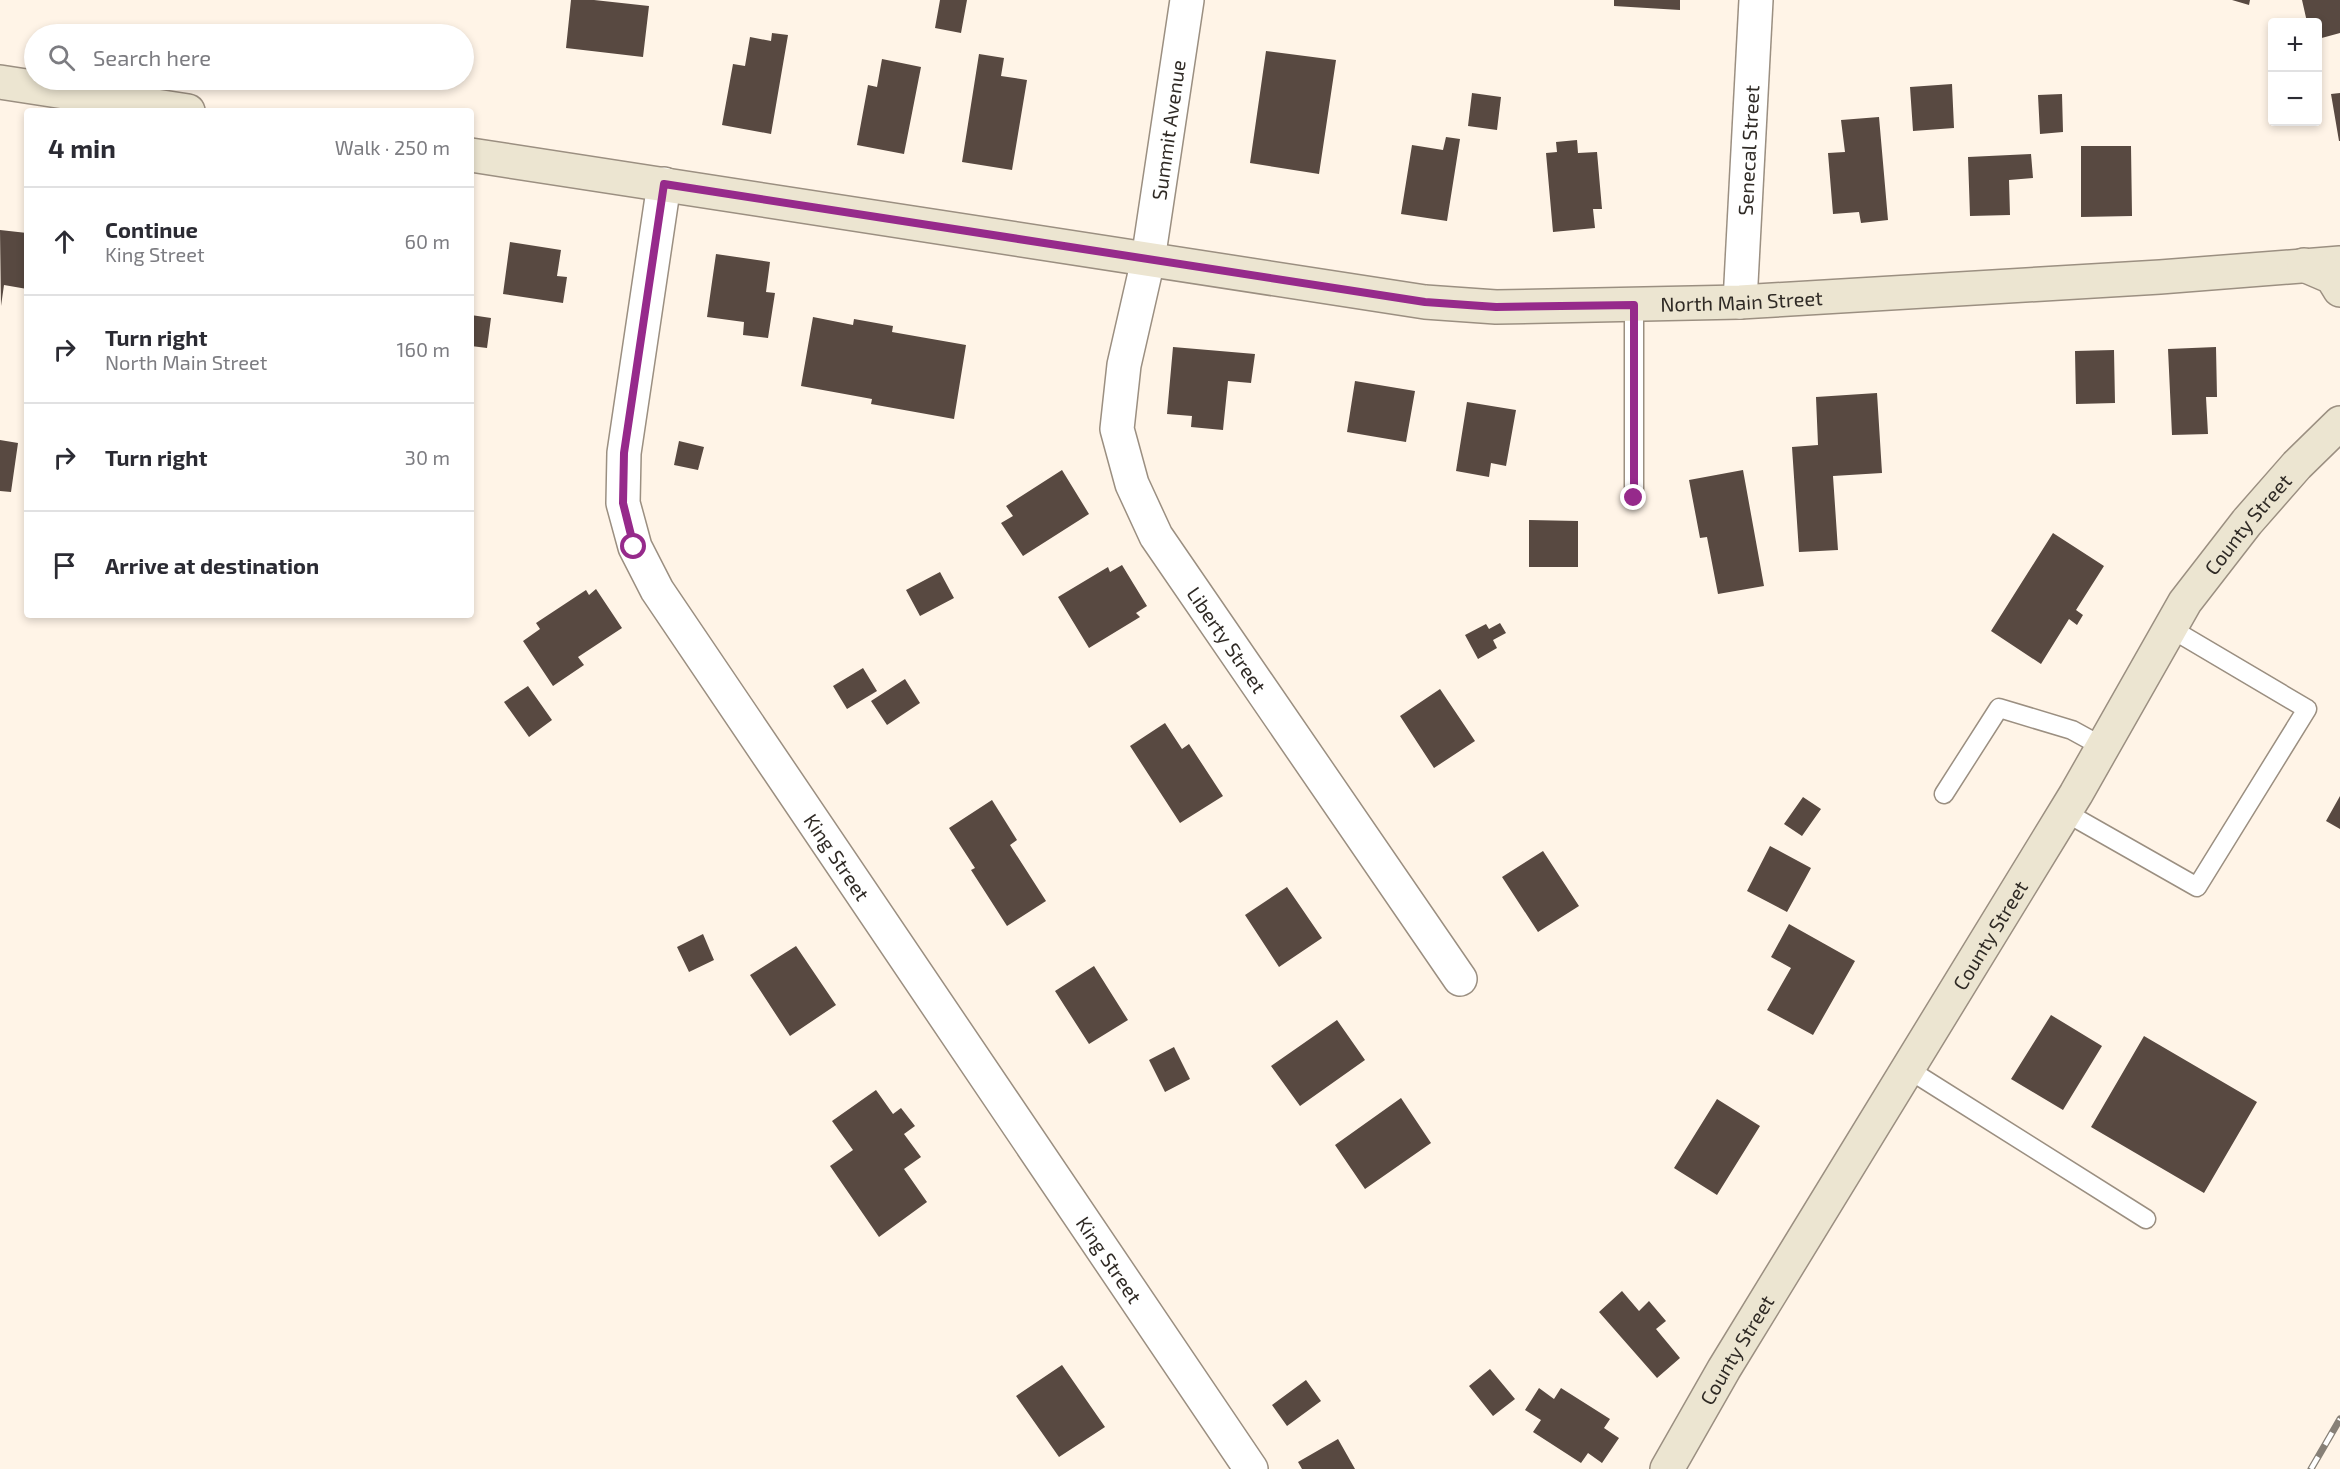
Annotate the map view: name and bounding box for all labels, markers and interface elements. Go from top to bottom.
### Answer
map controls [2268,18,2322,126]
button: + [2268,18,2322,72]
search box [24,24,474,90]
icon: search [45,41,78,74]
text: Search here [93,44,211,70]
street label: Summit Avenue [1146,58,1190,202]
button: − [2268,72,2322,126]
street label: Senecal Street [1733,84,1764,216]
text: 4 min [48,132,116,163]
text: Walk · 250 m [335,135,450,159]
text: Continue [105,216,198,242]
icon: ahead [48,225,81,258]
text: 60 m [405,229,450,253]
text: King Street [105,242,205,266]
street label: North Main Street [1660,285,1824,316]
text: Turn right [105,324,207,350]
icon: right [48,333,81,366]
text: 160 m [397,337,450,361]
text: North Main Street [105,350,267,374]
icon: right [48,441,81,474]
text: Turn right [105,444,207,470]
text: 30 m [405,445,450,469]
street label: County Street [2199,468,2296,579]
route end [1620,484,1646,510]
route start [620,533,646,559]
icon: arrive [48,549,81,582]
text: Arrive at destination [105,552,319,578]
street label: Liberty Street [1182,582,1272,698]
street label: King Street [800,809,875,905]
street label: County Street [1947,876,2032,994]
street label: King Street [1072,1212,1148,1308]
street label: County Street [1694,1290,1779,1409]

